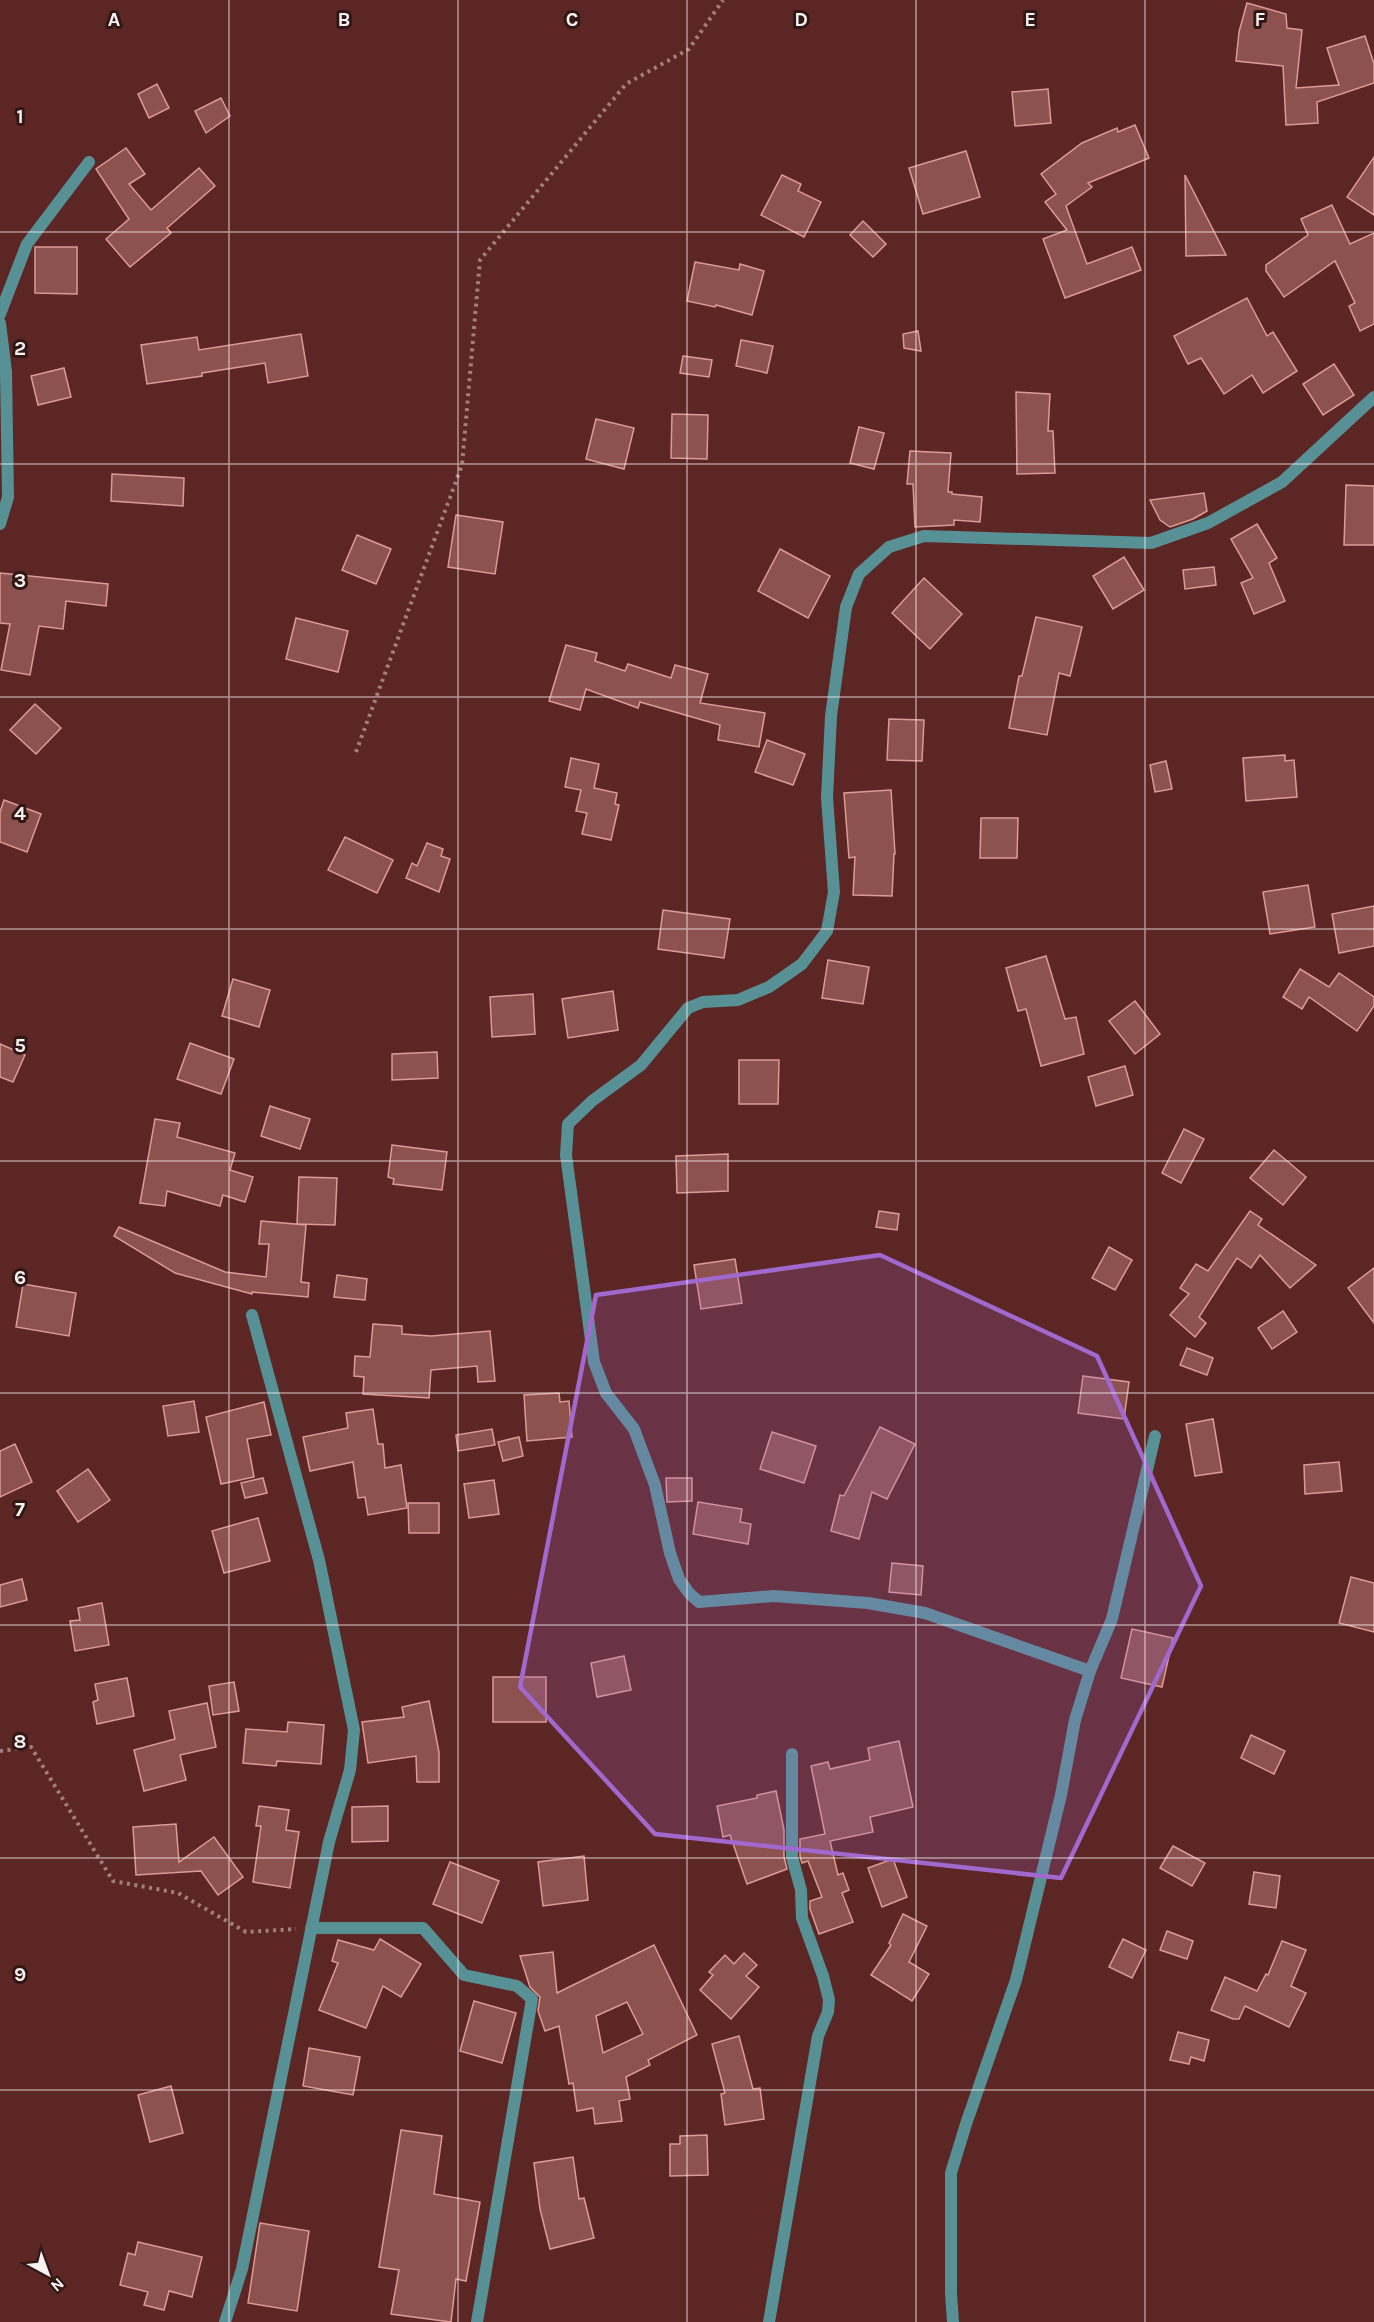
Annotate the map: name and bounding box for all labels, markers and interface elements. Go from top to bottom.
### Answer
text: A [108,8,121,31]
text: B [338,8,350,31]
text: C [566,8,578,31]
text: D [794,8,808,31]
text: E [1024,8,1036,31]
text: F [1255,8,1266,31]
text: 1 [16,105,24,128]
text: 2 [14,337,26,360]
text: 3 [14,569,26,592]
text: 4 [14,802,26,825]
text: 5 [14,1034,26,1057]
text: 6 [14,1266,26,1289]
text: 7 [15,1498,25,1521]
text: 8 [14,1730,26,1753]
text: 9 [14,1963,26,1986]
north arrow [18,2244,78,2304]
text: N [47,2274,68,2296]

